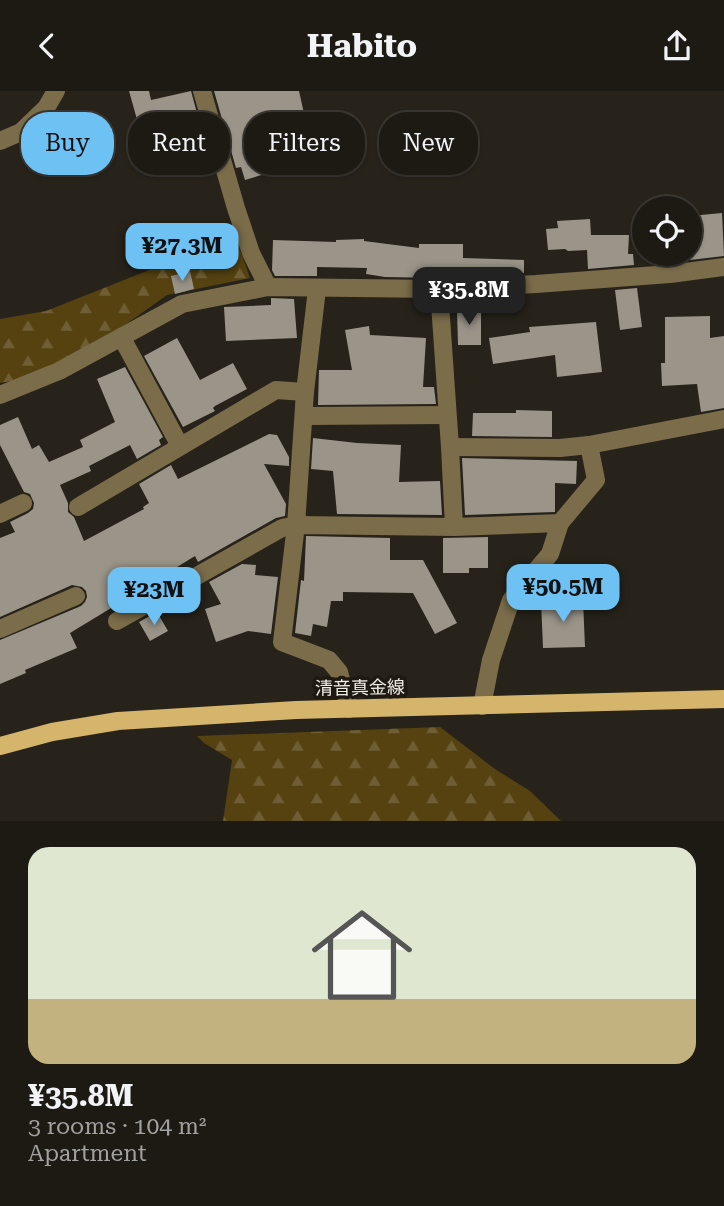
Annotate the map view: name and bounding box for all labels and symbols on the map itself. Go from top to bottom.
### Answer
pin: ¥27.3M [125,223,239,283]
pin: ¥35.8M [412,267,526,327]
pin: ¥50.5M [506,565,620,624]
pin: ¥23M [113,567,195,627]
street label: 清音真金線 [315,676,405,699]

